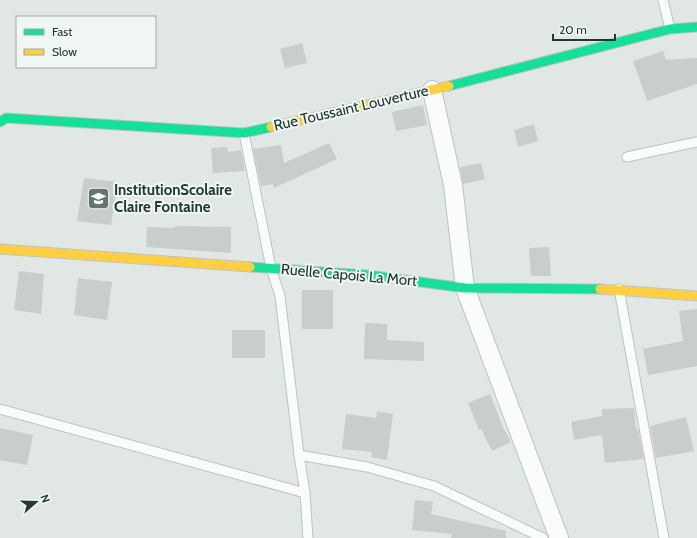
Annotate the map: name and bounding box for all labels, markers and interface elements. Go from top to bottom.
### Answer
legend [16,16,156,68]
scale bar [553,16,615,42]
text: 20 m [559,22,587,37]
text: Fast [52,24,72,39]
text: Slow [52,44,77,59]
street label: Rue Toussaint Louverture [272,81,431,135]
place label: InstitutionScolaire Claire Fontaine [114,181,232,216]
school or university icon: InstitutionScolaire Claire Fontaine [85,186,111,212]
street label: Ruelle Capois La Mort [280,260,418,290]
north arrow [16,482,56,522]
text: N [37,493,53,505]

